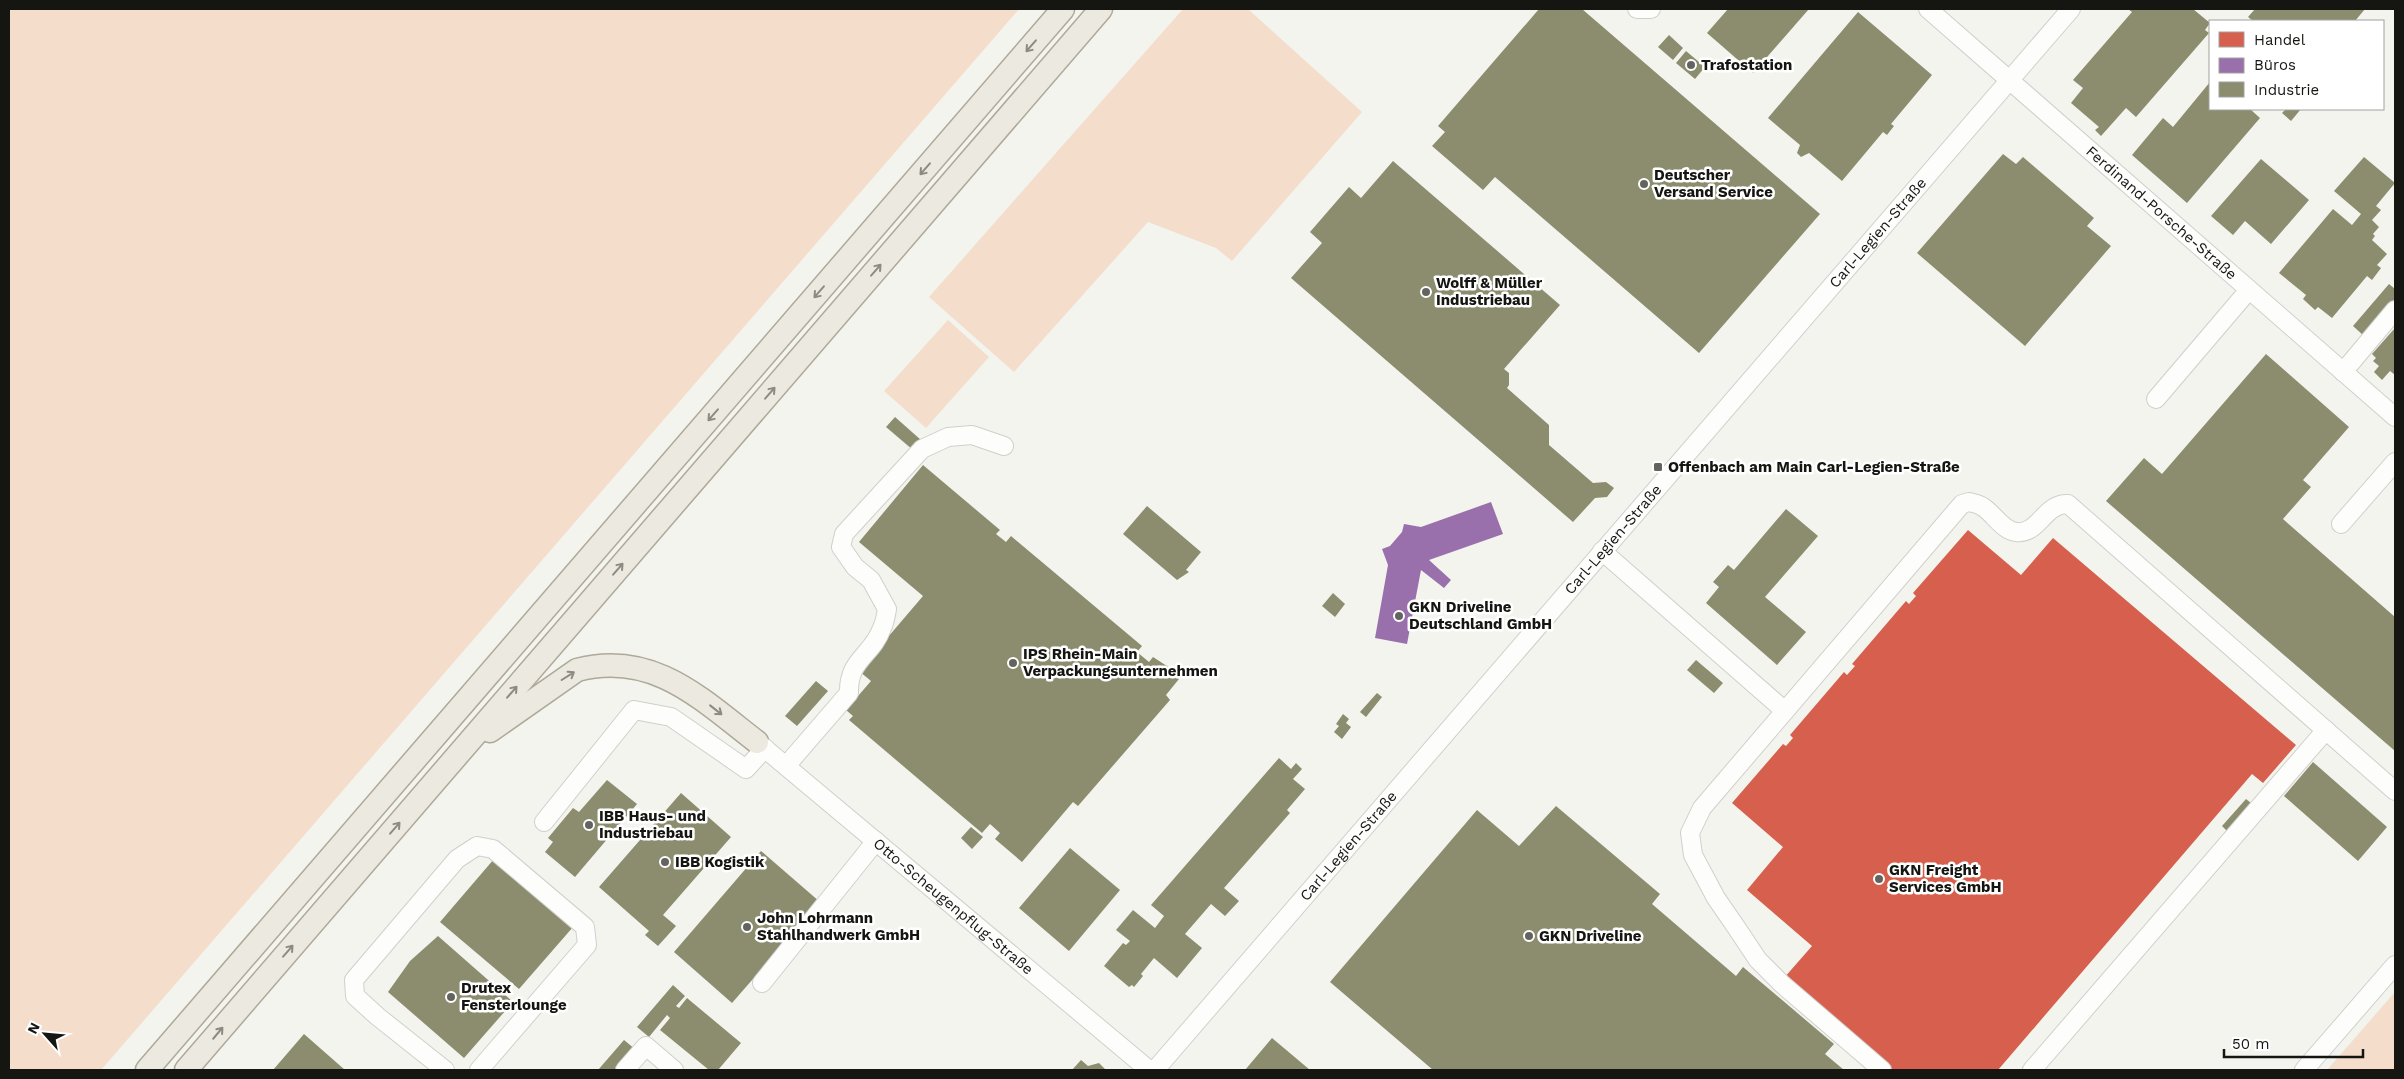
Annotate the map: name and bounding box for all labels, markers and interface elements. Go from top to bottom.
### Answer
legend [2209,20,2384,110]
text: Handel [2254,31,2306,49]
one-way arrow [1025,39,1037,52]
place label: Trafostation [1701,56,1792,74]
text: Büros [2254,56,2296,74]
marker: Trafostation [1685,59,1697,71]
text: Industrie [2254,81,2319,99]
street label: Ferdinand-Porsche-Straße [2082,142,2240,284]
one-way arrow [919,162,930,175]
place label: Deutscher Versand Service [1654,166,1773,201]
street label: Carl-Legien-Straße [1825,174,1930,291]
marker: Deutscher Versand Service [1638,178,1650,190]
one-way arrow [871,264,882,277]
place label: Wolff & Müller Industriebau [1436,274,1543,309]
one-way arrow [813,285,824,298]
marker: Wolff & Müller Industriebau [1420,286,1432,298]
one-way arrow [764,387,776,400]
one-way arrow [707,408,718,421]
place label: Offenbach am Main Carl-Legien-Straße [1668,458,1960,476]
marker: Offenbach am Main Carl-Legien-Straße [1652,461,1664,473]
street label: Carl-Legien-Straße [1561,481,1665,598]
one-way arrow [612,563,624,576]
place label: GKN Driveline Deutschland GmbH [1409,598,1552,633]
marker: GKN Driveline Deutschland GmbH [1393,610,1405,622]
place label: IPS Rhein-Main Verpackungsunternehmen [1023,645,1218,680]
marker: IPS Rhein-Main Verpackungsunternehmen [1007,657,1019,669]
one-way arrow [560,671,574,681]
one-way arrow [506,686,518,699]
one-way arrow [709,705,723,715]
street label: Carl-Legien-Straße [1296,787,1401,905]
place label: IBB Haus- und Industriebau [599,807,706,842]
marker: IBB Haus- und Industriebau [583,819,595,831]
one-way arrow [389,821,400,834]
street label: Otto-Scheugenpflug-Straße [870,834,1037,978]
place label: IBB Kogistik [675,853,765,871]
marker: IBB Kogistik [659,856,671,868]
place label: GKN Freight Services GmbH [1889,861,2002,896]
marker: GKN Freight Services GmbH [1873,873,1885,885]
place label: John Lohrmann Stahlhandwerk GmbH [757,909,920,944]
marker: John Lohrmann Stahlhandwerk GmbH [741,921,753,933]
place label: GKN Driveline [1539,927,1642,945]
marker: GKN Driveline [1523,930,1535,942]
one-way arrow [283,944,294,957]
place label: Drutex Fensterlounge [461,979,567,1014]
marker: Drutex Fensterlounge [445,991,457,1003]
north arrow [20,1009,70,1059]
text: N [24,1020,43,1036]
scale bar [2224,1026,2363,1058]
one-way arrow [212,1027,223,1040]
text: 50 m [2232,1035,2269,1053]

